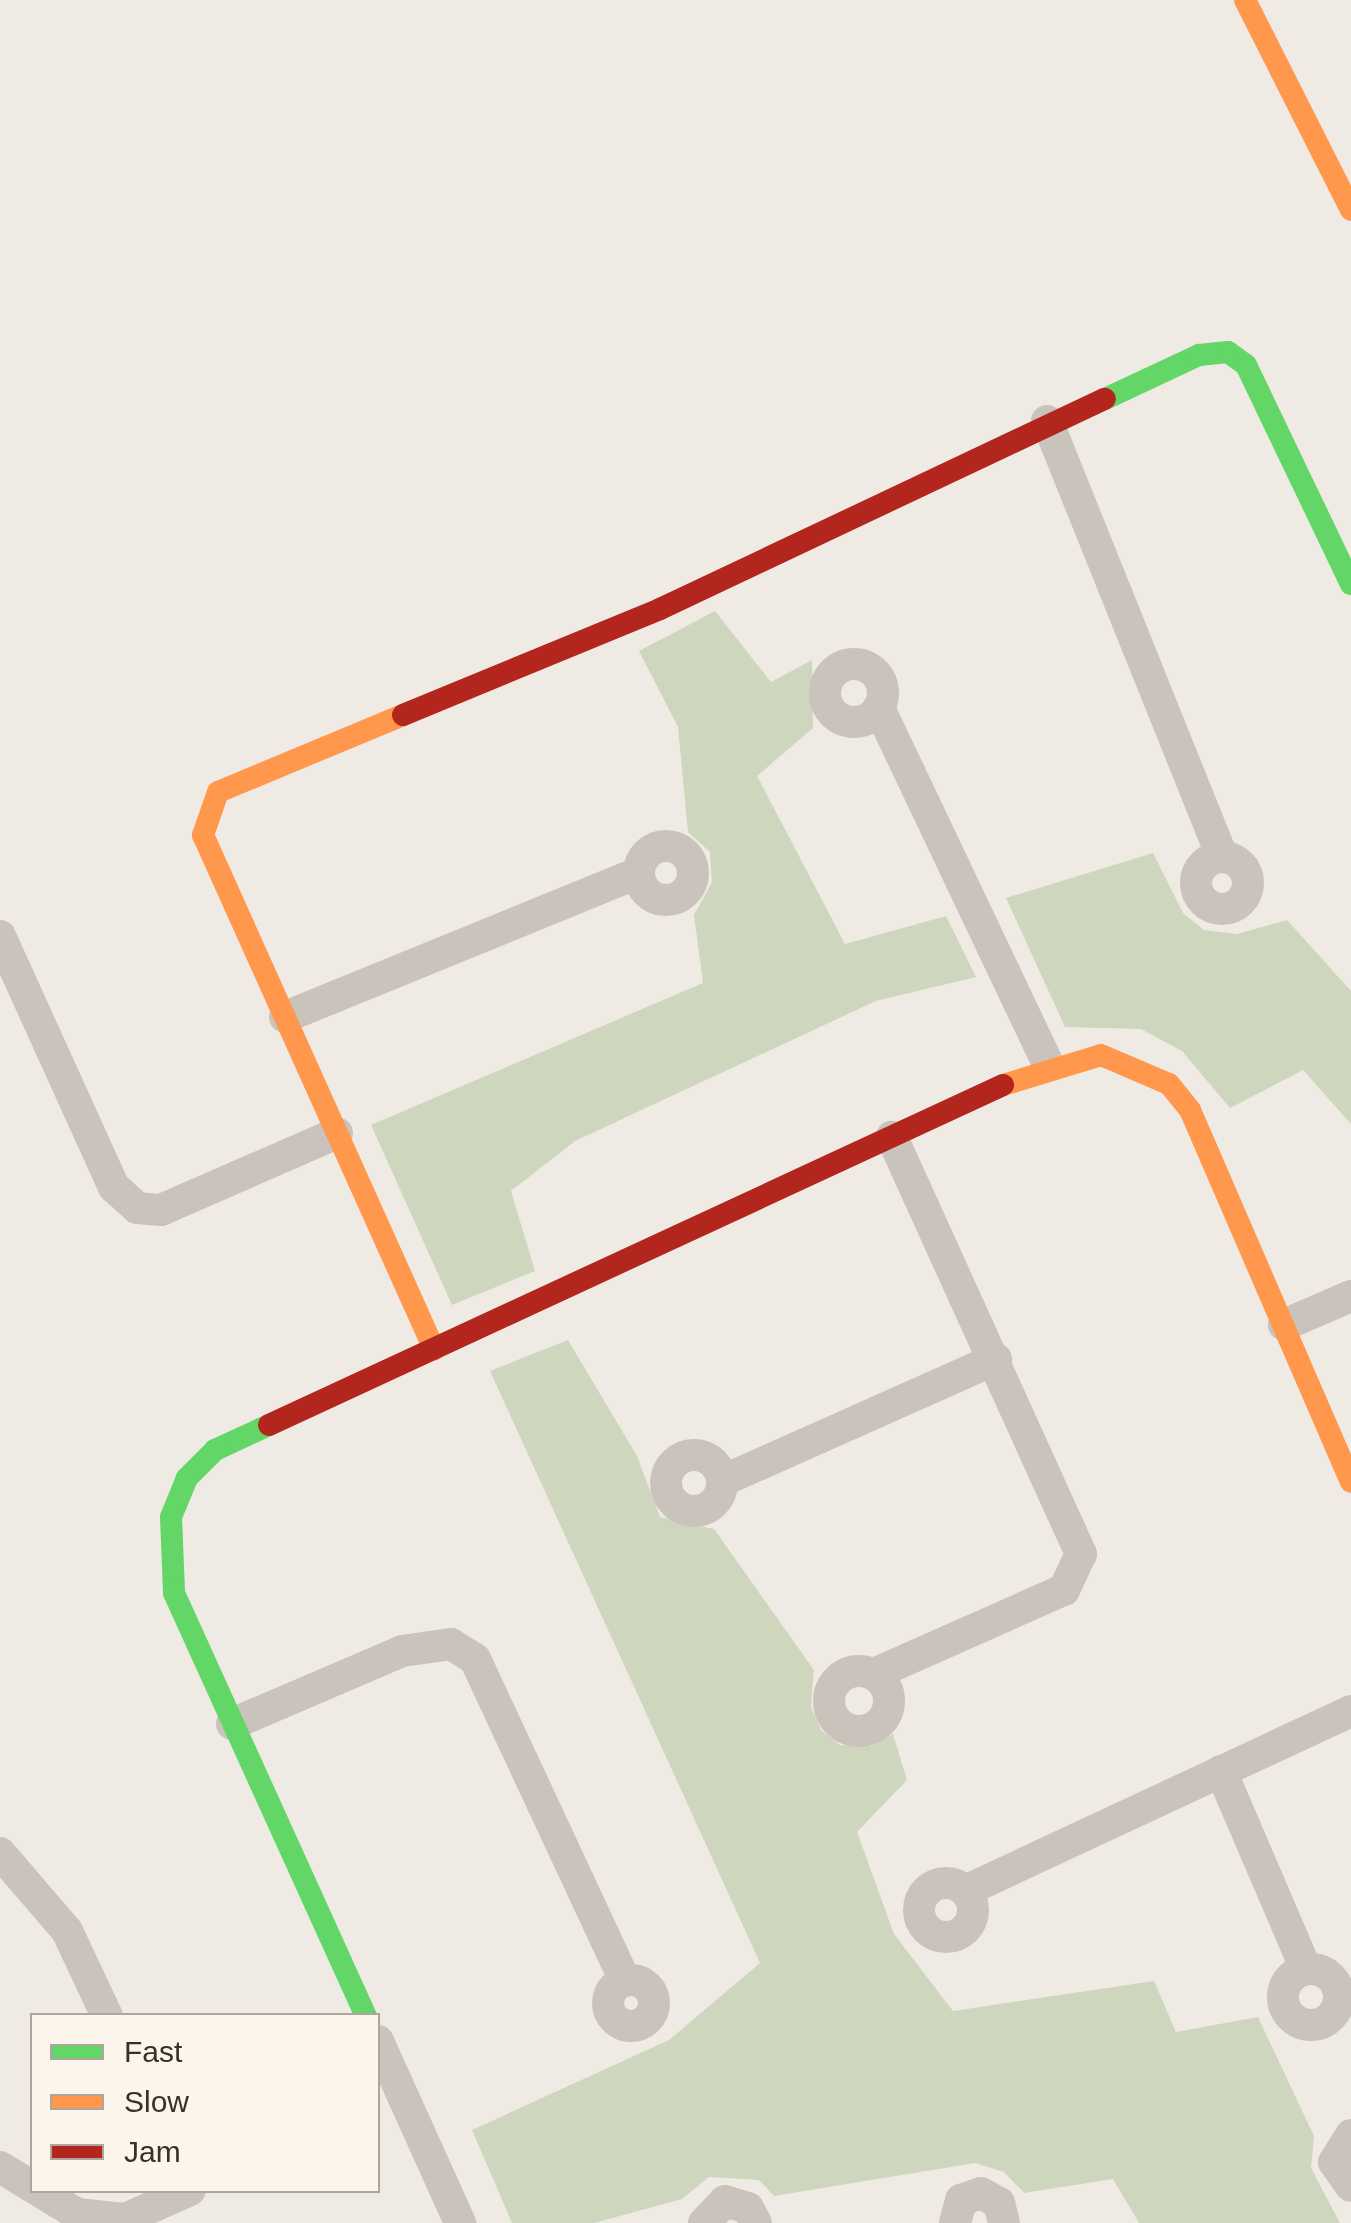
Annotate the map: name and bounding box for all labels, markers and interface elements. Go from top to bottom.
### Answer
legend [30,2013,380,2193]
text: Fast [124,2035,182,2068]
text: Slow [124,2085,189,2118]
text: Jam [124,2135,181,2168]

